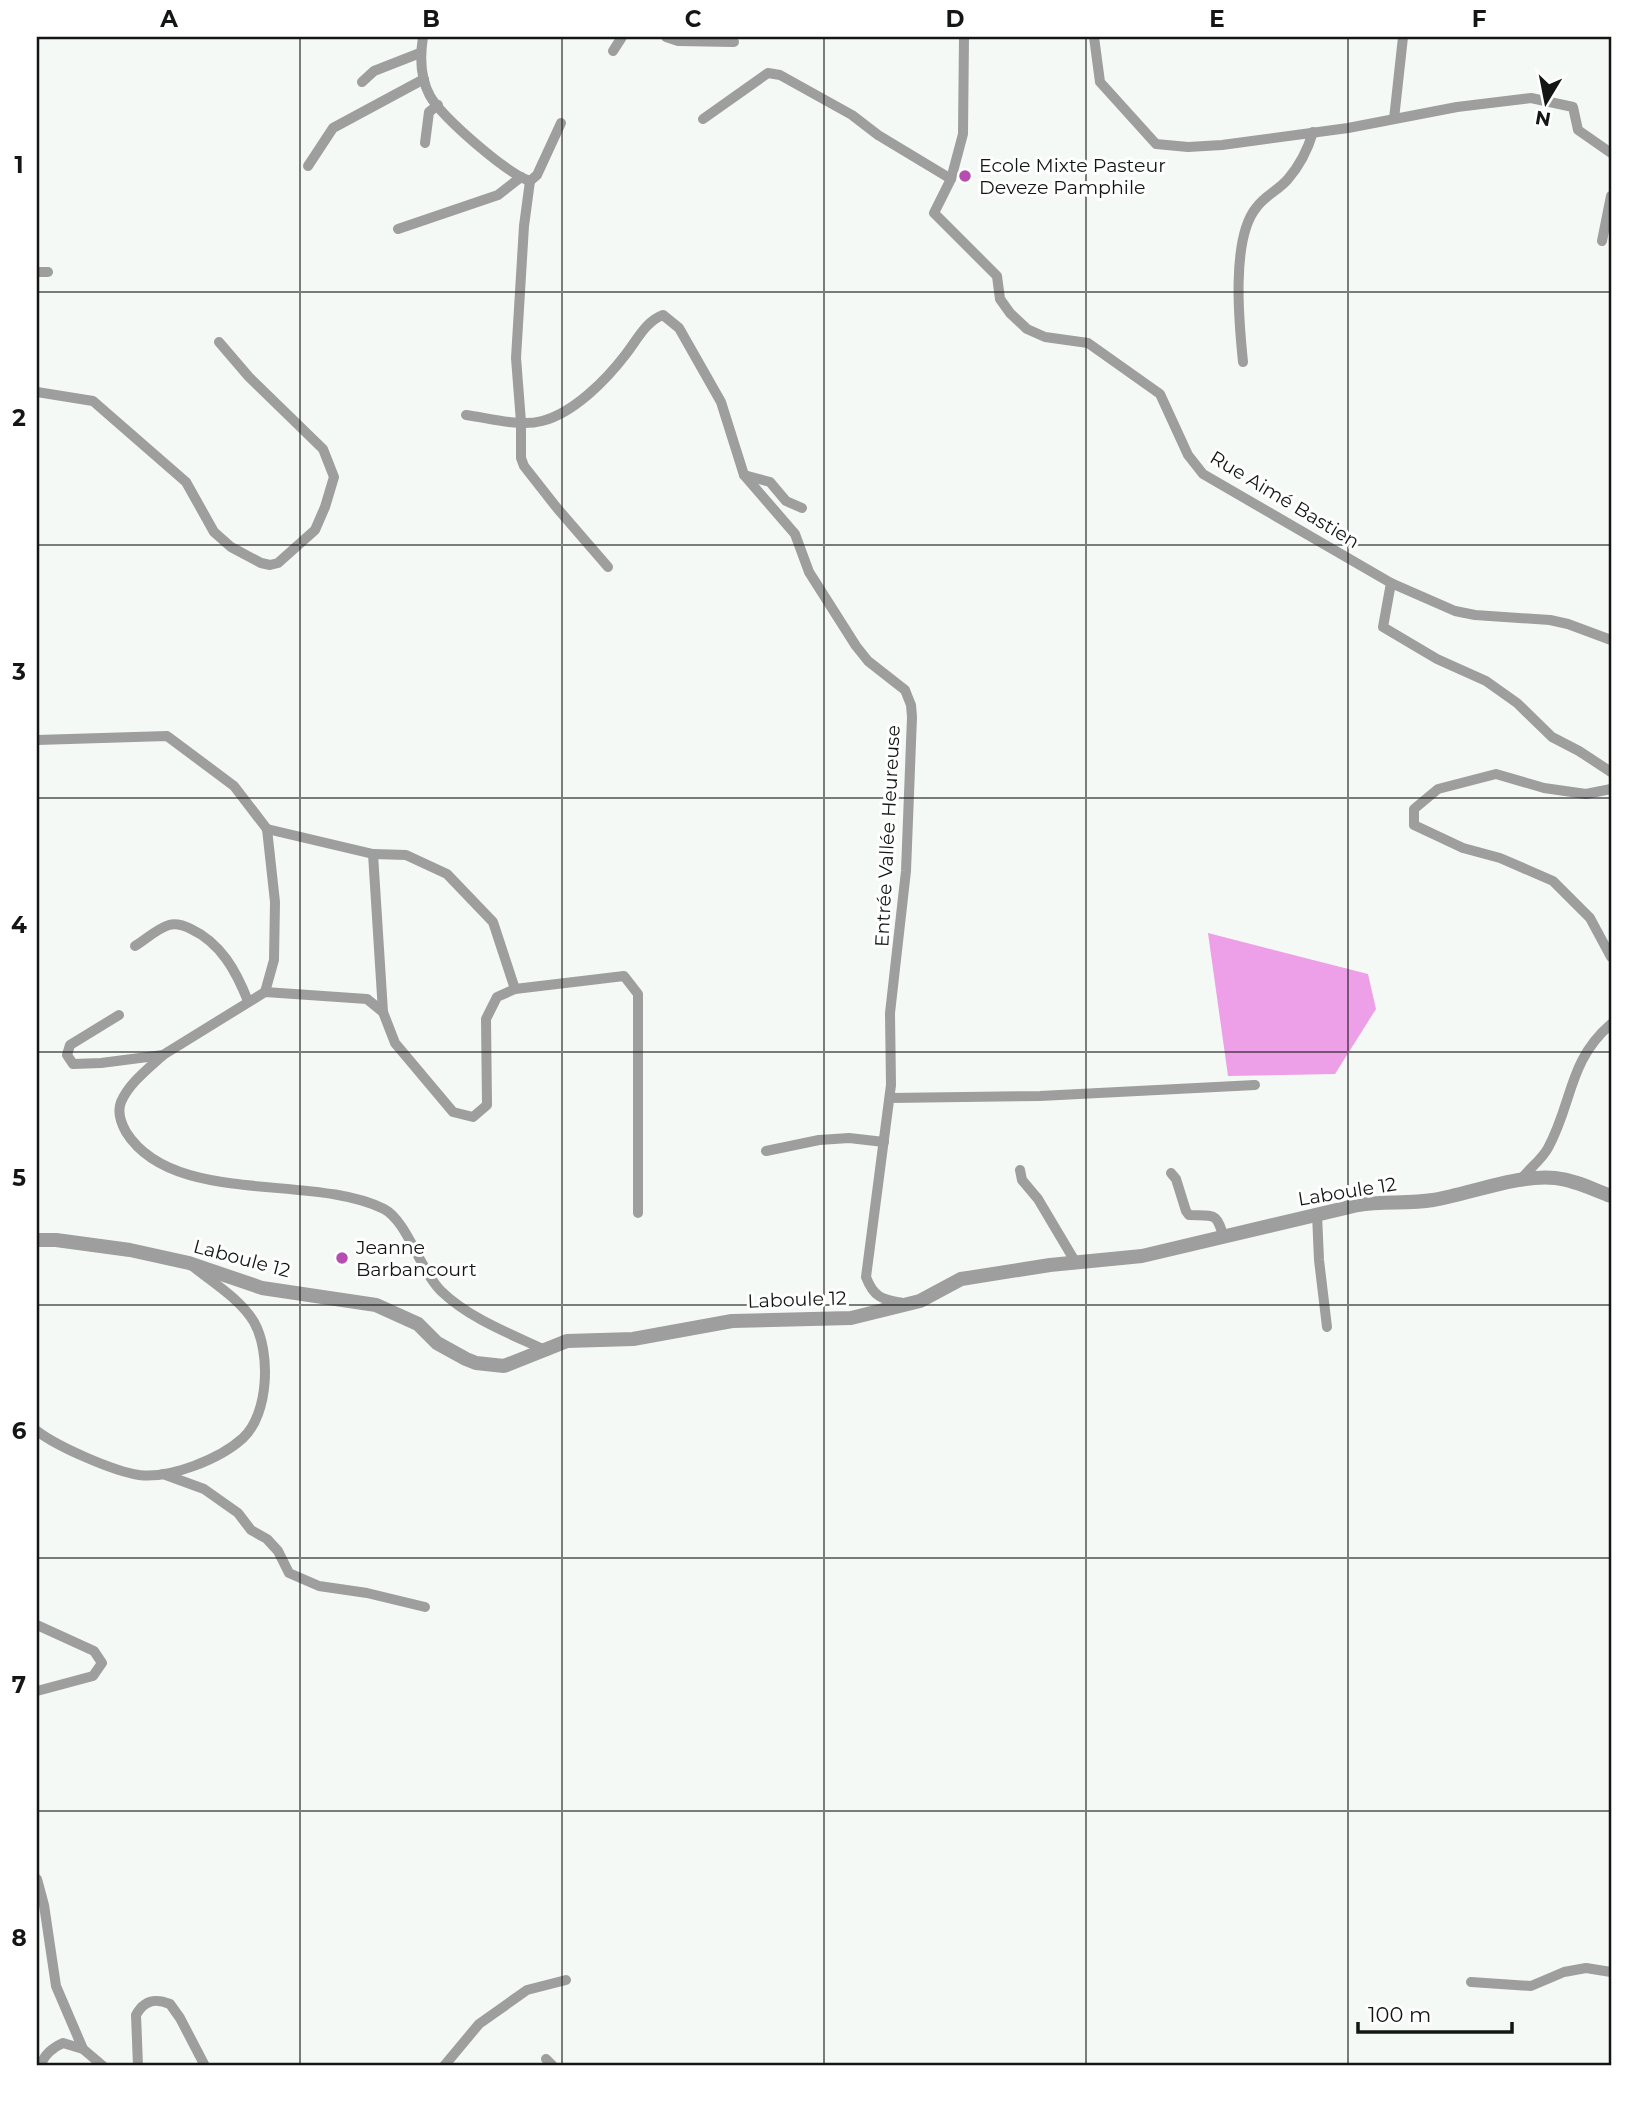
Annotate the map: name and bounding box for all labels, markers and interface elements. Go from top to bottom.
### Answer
text: A [159,5,178,33]
text: B [422,5,440,33]
text: C [685,5,702,33]
text: D [946,5,965,33]
text: E [1209,5,1225,33]
text: F [1472,5,1487,33]
north arrow [1512,66,1582,136]
text: N [1534,106,1553,131]
text: 1 [14,151,24,179]
place label: Ecole Mixte Pasteur Deveze Pamphile [979,154,1166,199]
marker: Ecole Mixte Pasteur Deveze Pamphile [957,168,973,184]
text: 2 [12,404,26,432]
street label: Rue Aimé Bastien [1206,446,1364,553]
text: 3 [11,658,26,686]
street label: Entrée Vallée Heureuse [870,724,905,948]
text: 4 [11,911,27,939]
text: 5 [12,1164,26,1192]
street label: Laboule 12 [1296,1172,1398,1211]
street label: Laboule 12 [191,1235,293,1282]
place label: Jeanne Barbancourt [355,1236,477,1281]
marker: Jeanne Barbancourt [334,1250,350,1266]
street label: Laboule 12 [747,1286,847,1313]
text: 6 [12,1417,27,1445]
text: 7 [12,1671,26,1699]
text: 8 [11,1924,27,1952]
scale bar [1358,1991,1512,2035]
text: 100 m [1368,2002,1431,2027]

